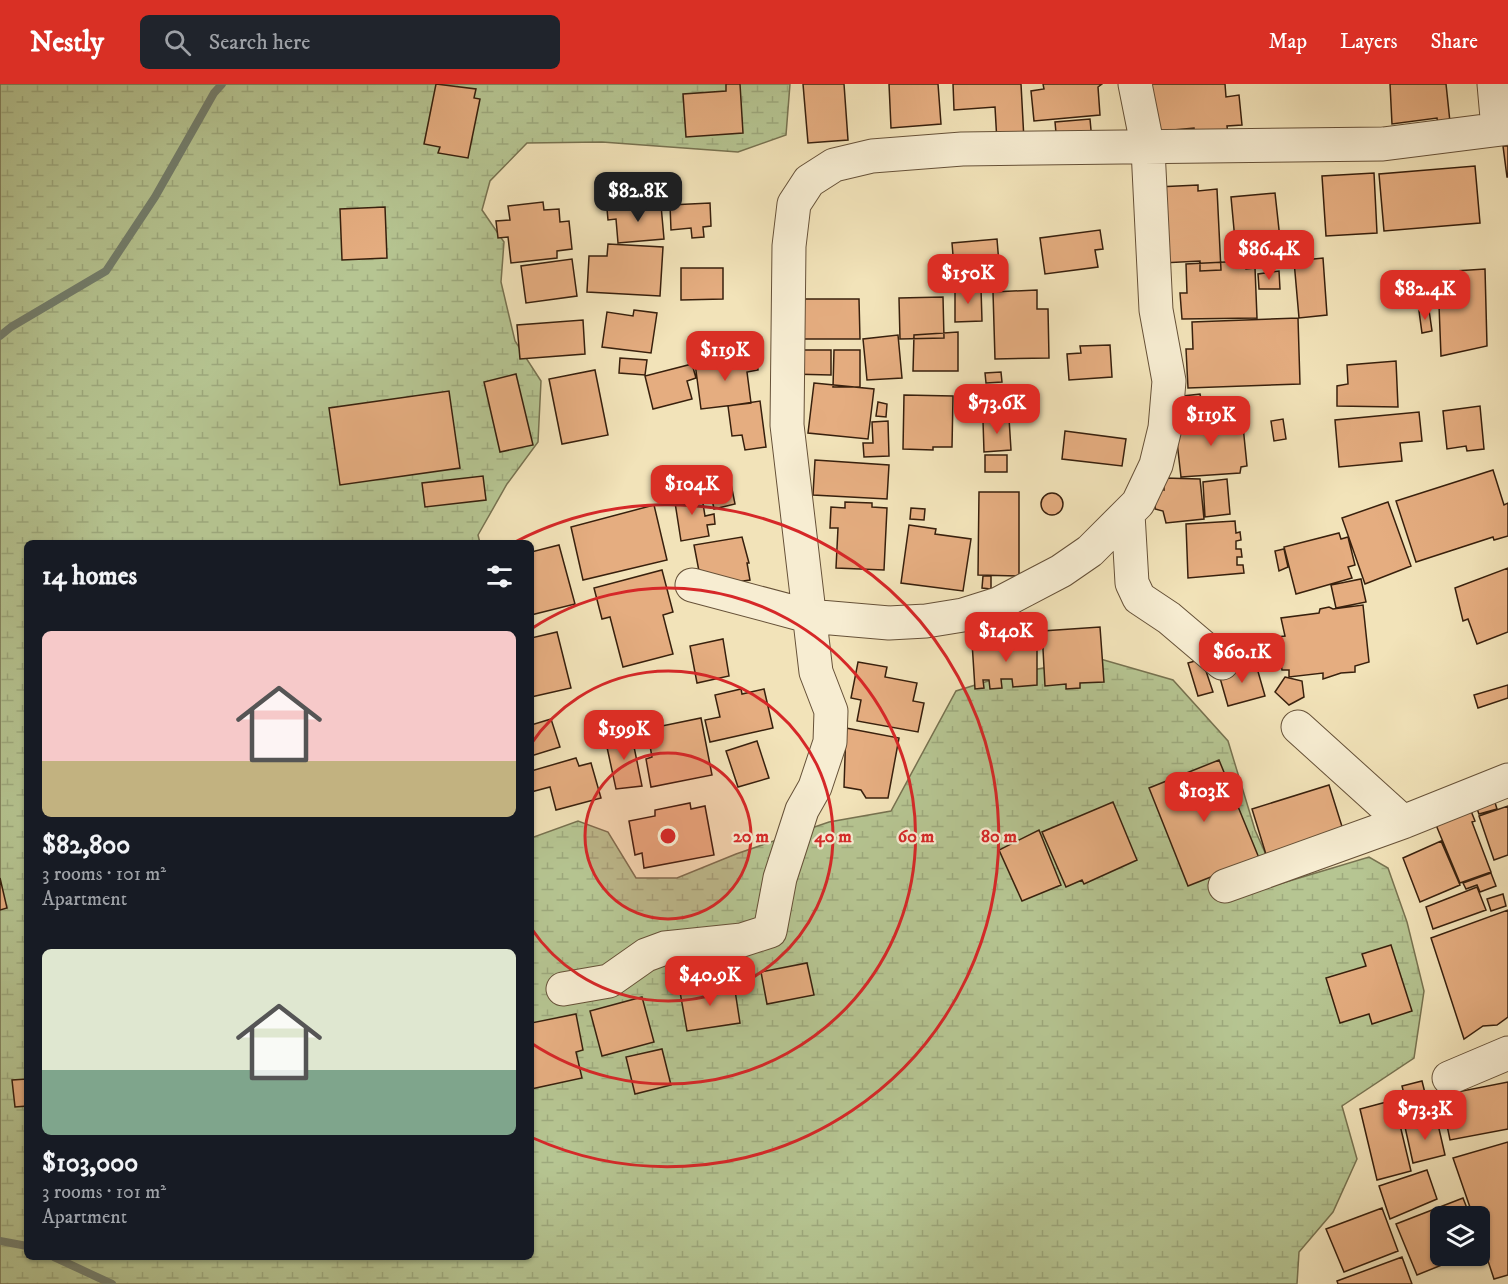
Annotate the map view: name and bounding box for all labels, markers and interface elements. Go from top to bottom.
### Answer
search box [140,15,560,69]
text: Nestly [30,25,104,60]
icon: search [161,26,194,59]
text: Search here [209,29,310,56]
text: Map [1268,29,1307,55]
text: Layers [1340,29,1398,55]
text: Share [1431,29,1478,55]
pin: $82.8K [589,172,687,223]
text: $82.8K [608,179,668,204]
pin: $86.4K [1220,230,1318,281]
text: $86.4K [1238,237,1300,262]
pin: $150K [926,254,1010,305]
text: $150K [942,261,994,286]
pin: $82.4K [1376,270,1474,321]
text: $82.4K [1394,277,1456,302]
pin: $119K [683,331,767,382]
text: $119K [700,338,750,363]
pin: $73.6K [948,384,1046,435]
text: $73.6K [968,391,1026,416]
pin: $119K [1169,396,1253,447]
text: $119K [1186,403,1236,428]
pin: $104K [650,465,734,516]
text: $104K [665,472,719,497]
text: 14 homes [42,560,137,593]
icon: filters [483,560,516,593]
pin: $140K [964,612,1048,663]
text: $140K [979,619,1033,644]
pin: $60.1K [1193,633,1291,684]
text: $60.1K [1213,640,1271,665]
icon: home [225,670,333,778]
pin: $199K [582,710,666,761]
text: $199K [598,717,650,742]
pin: $103K [1162,772,1246,823]
text: $103K [1179,779,1229,804]
centre of rings [658,826,678,846]
text: 20 m [733,826,769,848]
text: 40 m [813,826,852,848]
text: 60 m [898,826,935,848]
text: 80 m [981,826,1018,848]
text: $82,800 [42,829,130,862]
text: 3 rooms · 101 m² [42,862,166,887]
text: Apartment [42,887,127,912]
pin: $40.9K [661,956,759,1007]
text: $40.9K [679,963,741,988]
icon: home [225,988,333,1096]
pin: $73.3K [1376,1090,1474,1141]
text: $73.3K [1397,1097,1453,1122]
text: $103,000 [42,1147,138,1180]
text: 3 rooms · 101 m² [42,1180,166,1205]
text: Apartment [42,1205,127,1230]
map controls [1430,1206,1490,1266]
button: layers [1430,1206,1490,1266]

